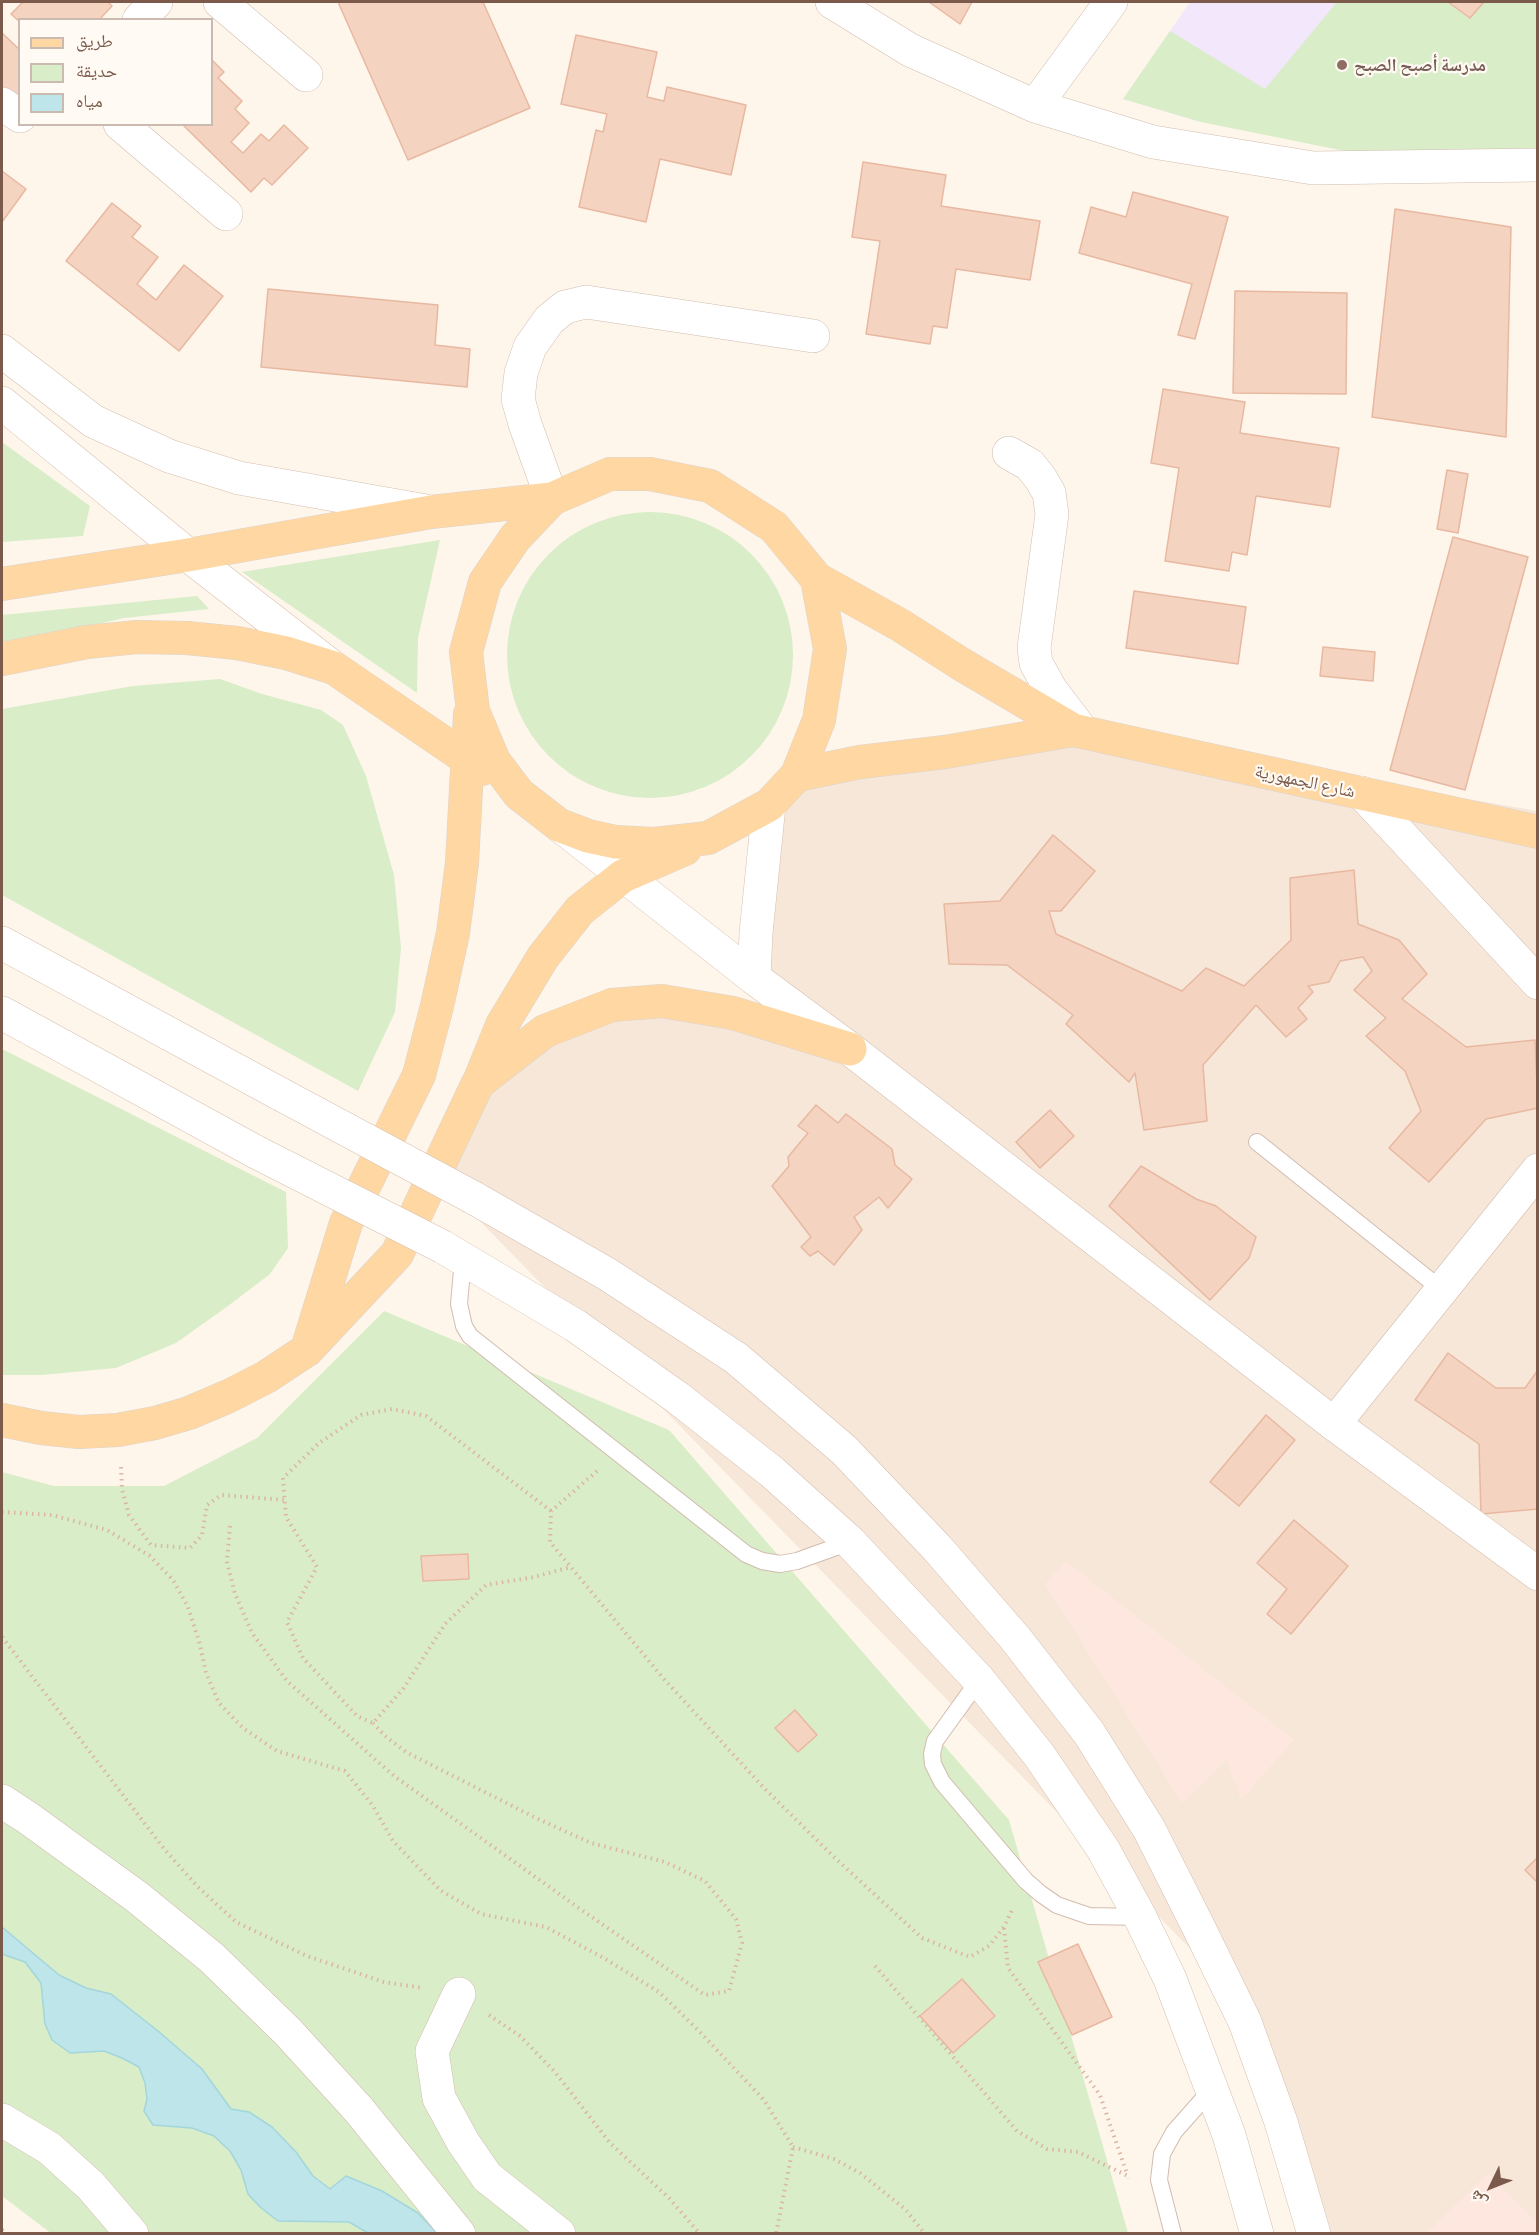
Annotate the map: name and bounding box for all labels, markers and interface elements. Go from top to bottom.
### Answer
legend [18,18,213,126]
text: طريق [76,29,113,51]
place label: مدرسة أصبح الصبح [1354,54,1486,76]
marker: مدرسة أصبح الصبح [1335,58,1349,72]
text: حديقة [76,59,117,81]
text: مياه [76,89,103,111]
street label: شارع الجمهورية [1253,760,1357,802]
north arrow [1461,2157,1521,2217]
text: ش [1465,2187,1490,2212]

